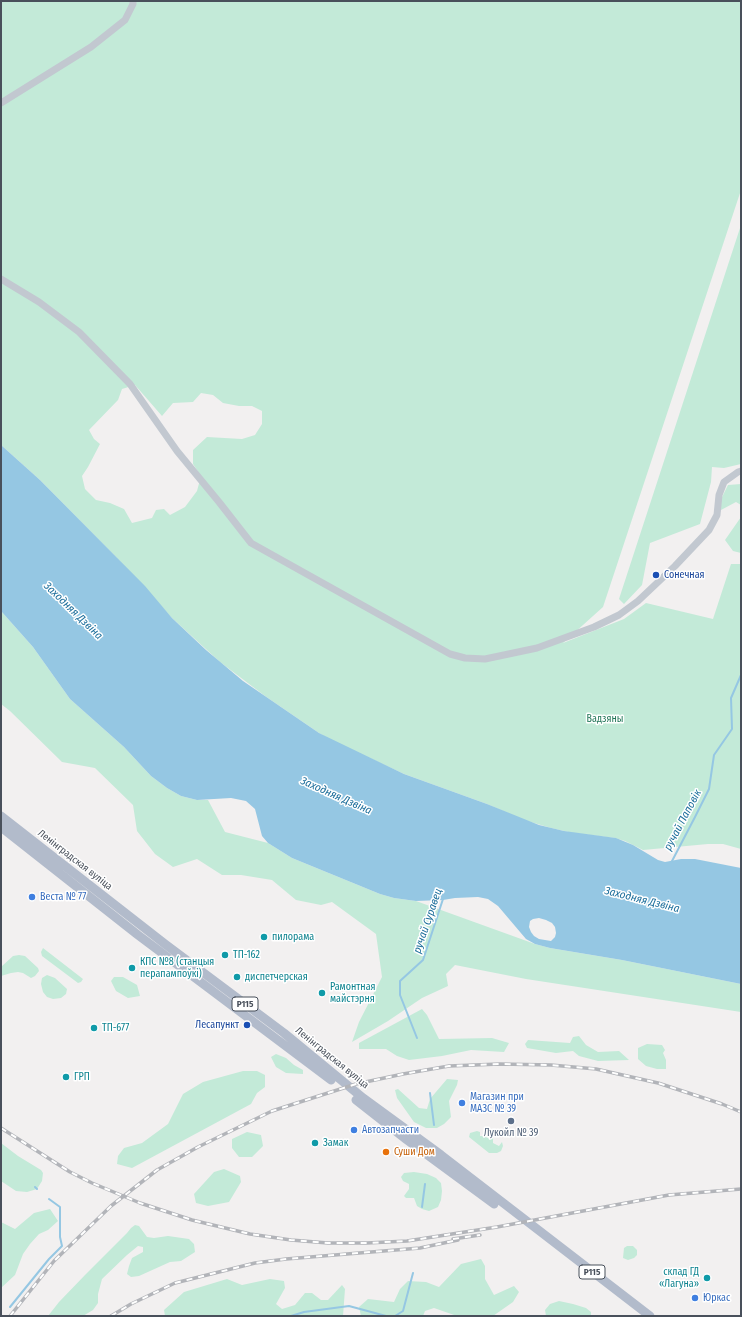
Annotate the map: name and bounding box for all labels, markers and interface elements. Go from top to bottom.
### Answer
place label: Сонечная [664,569,705,581]
marker: Сонечная [651,570,661,580]
water label: Заходняя Дзвіна [41,580,105,642]
park label: Вадзяны [587,713,623,725]
water label: Заходняя Дзвіна [298,774,374,818]
water label: ручай Паповік [661,787,705,853]
street label: Ленінградская вуліца [35,827,115,893]
water label: Заходняя Дзвіна [603,884,681,916]
water label: ручай Суравец [411,887,445,955]
place label: Веста № 77 [40,891,86,903]
marker: Веста № 77 [27,892,37,902]
place label: пилорама [272,931,314,943]
marker: пилорама [259,932,269,942]
place label: ТП-162 [233,949,260,961]
marker: ТП-162 [220,950,230,960]
place label: КПС №8 (станцыя перапампоўкі) [140,956,214,980]
marker: КПС №8 (станцыя перапампоўкі) [127,963,137,973]
place label: диспетчерская [245,971,308,983]
marker: диспетчерская [232,972,242,982]
place label: Рамонтная майстэрня [330,981,376,1004]
marker: Рамонтная майстэрня [317,988,327,998]
road number: Р115 [232,997,258,1011]
place label: Лесапункт [195,1019,239,1031]
marker: Лесапункт [242,1020,252,1030]
place label: ТП-677 [102,1022,129,1034]
marker: ТП-677 [89,1023,99,1033]
street label: Ленінградская вуліца [293,1025,371,1091]
place label: ГРП [74,1071,90,1083]
marker: ГРП [61,1072,71,1082]
place label: Магазин при МАЗС № 39 [470,1091,524,1114]
marker: Магазин при МАЗС № 39 [457,1098,467,1108]
marker: Лукойл № 39 [506,1116,516,1126]
place label: Автозапчасти [362,1124,419,1136]
marker: Автозапчасти [349,1125,359,1135]
place label: Лукойл № 39 [484,1127,538,1139]
place label: Замак [323,1137,348,1149]
marker: Замак [310,1138,320,1148]
place label: Суши Дом [394,1146,435,1158]
marker: Суши Дом [381,1147,391,1157]
road number: Р115 [579,1265,605,1279]
place label: склад ГД «Лагуна» [659,1266,699,1290]
marker: склад ГД «Лагуна» [702,1273,712,1283]
place label: Юркас [703,1292,730,1304]
marker: Юркас [690,1293,700,1303]

